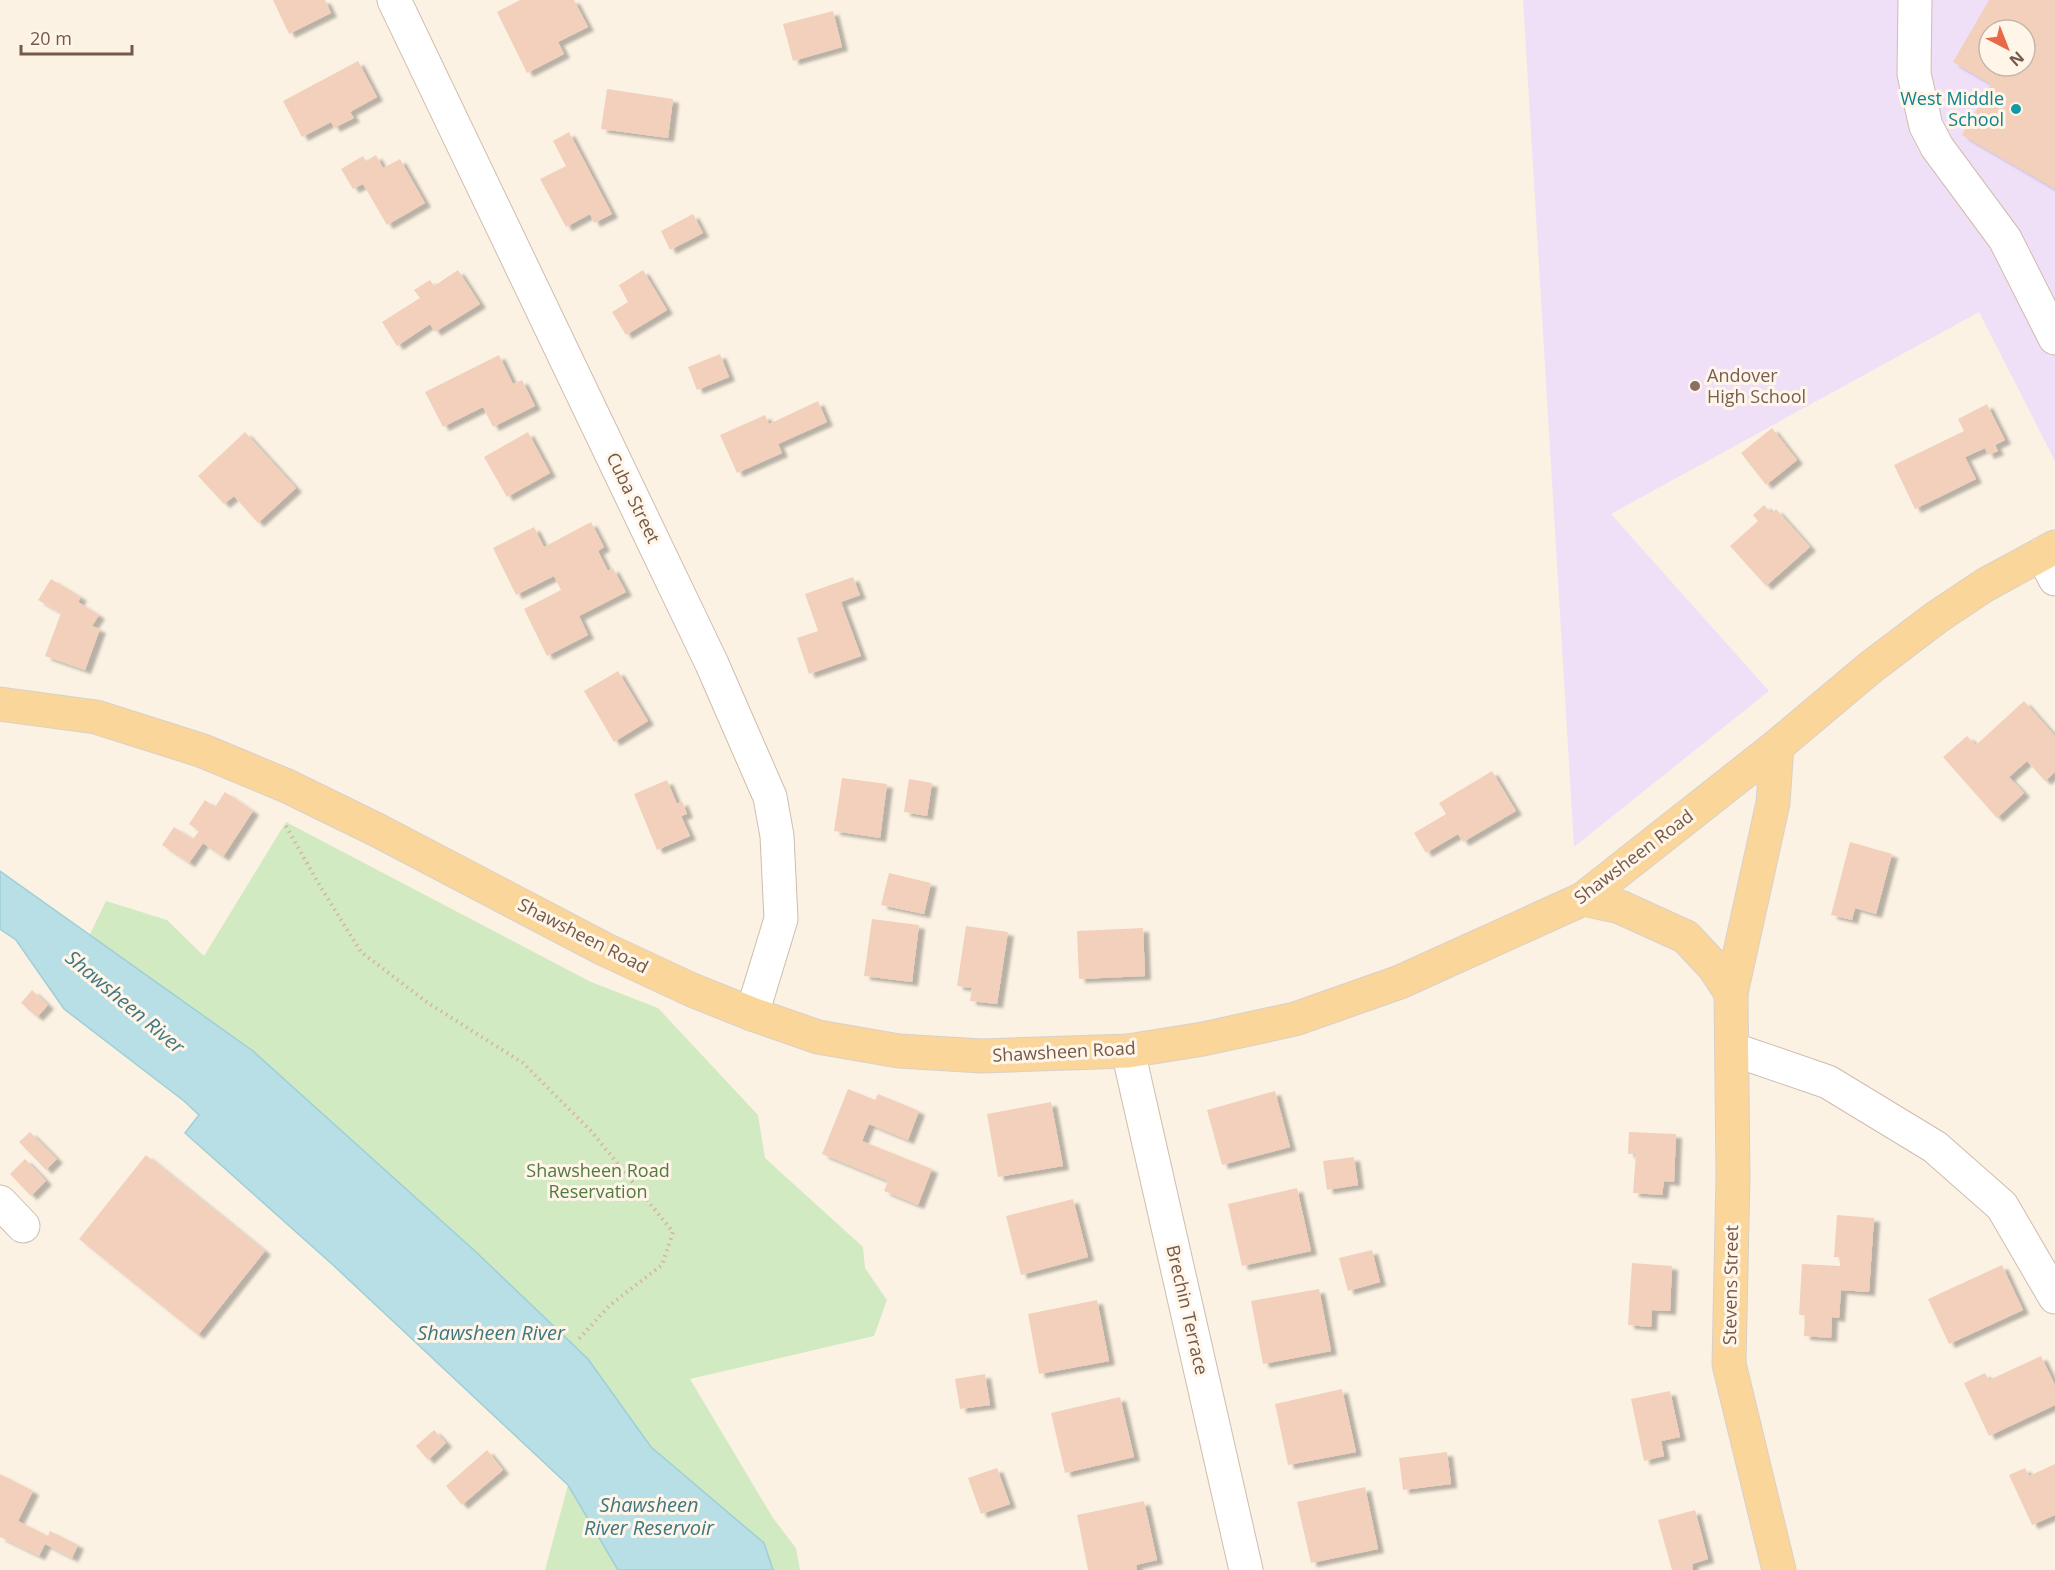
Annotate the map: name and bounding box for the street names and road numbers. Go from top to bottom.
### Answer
street label: Cuba Street [602,448,666,547]
street label: Shawsheen Road [1569,803,1698,909]
street label: Shawsheen Road [514,892,653,978]
street label: Shawsheen Road [992,1035,1136,1067]
street label: Stevens Street [1717,1225,1743,1345]
street label: Brechin Terrace [1161,1243,1215,1377]

